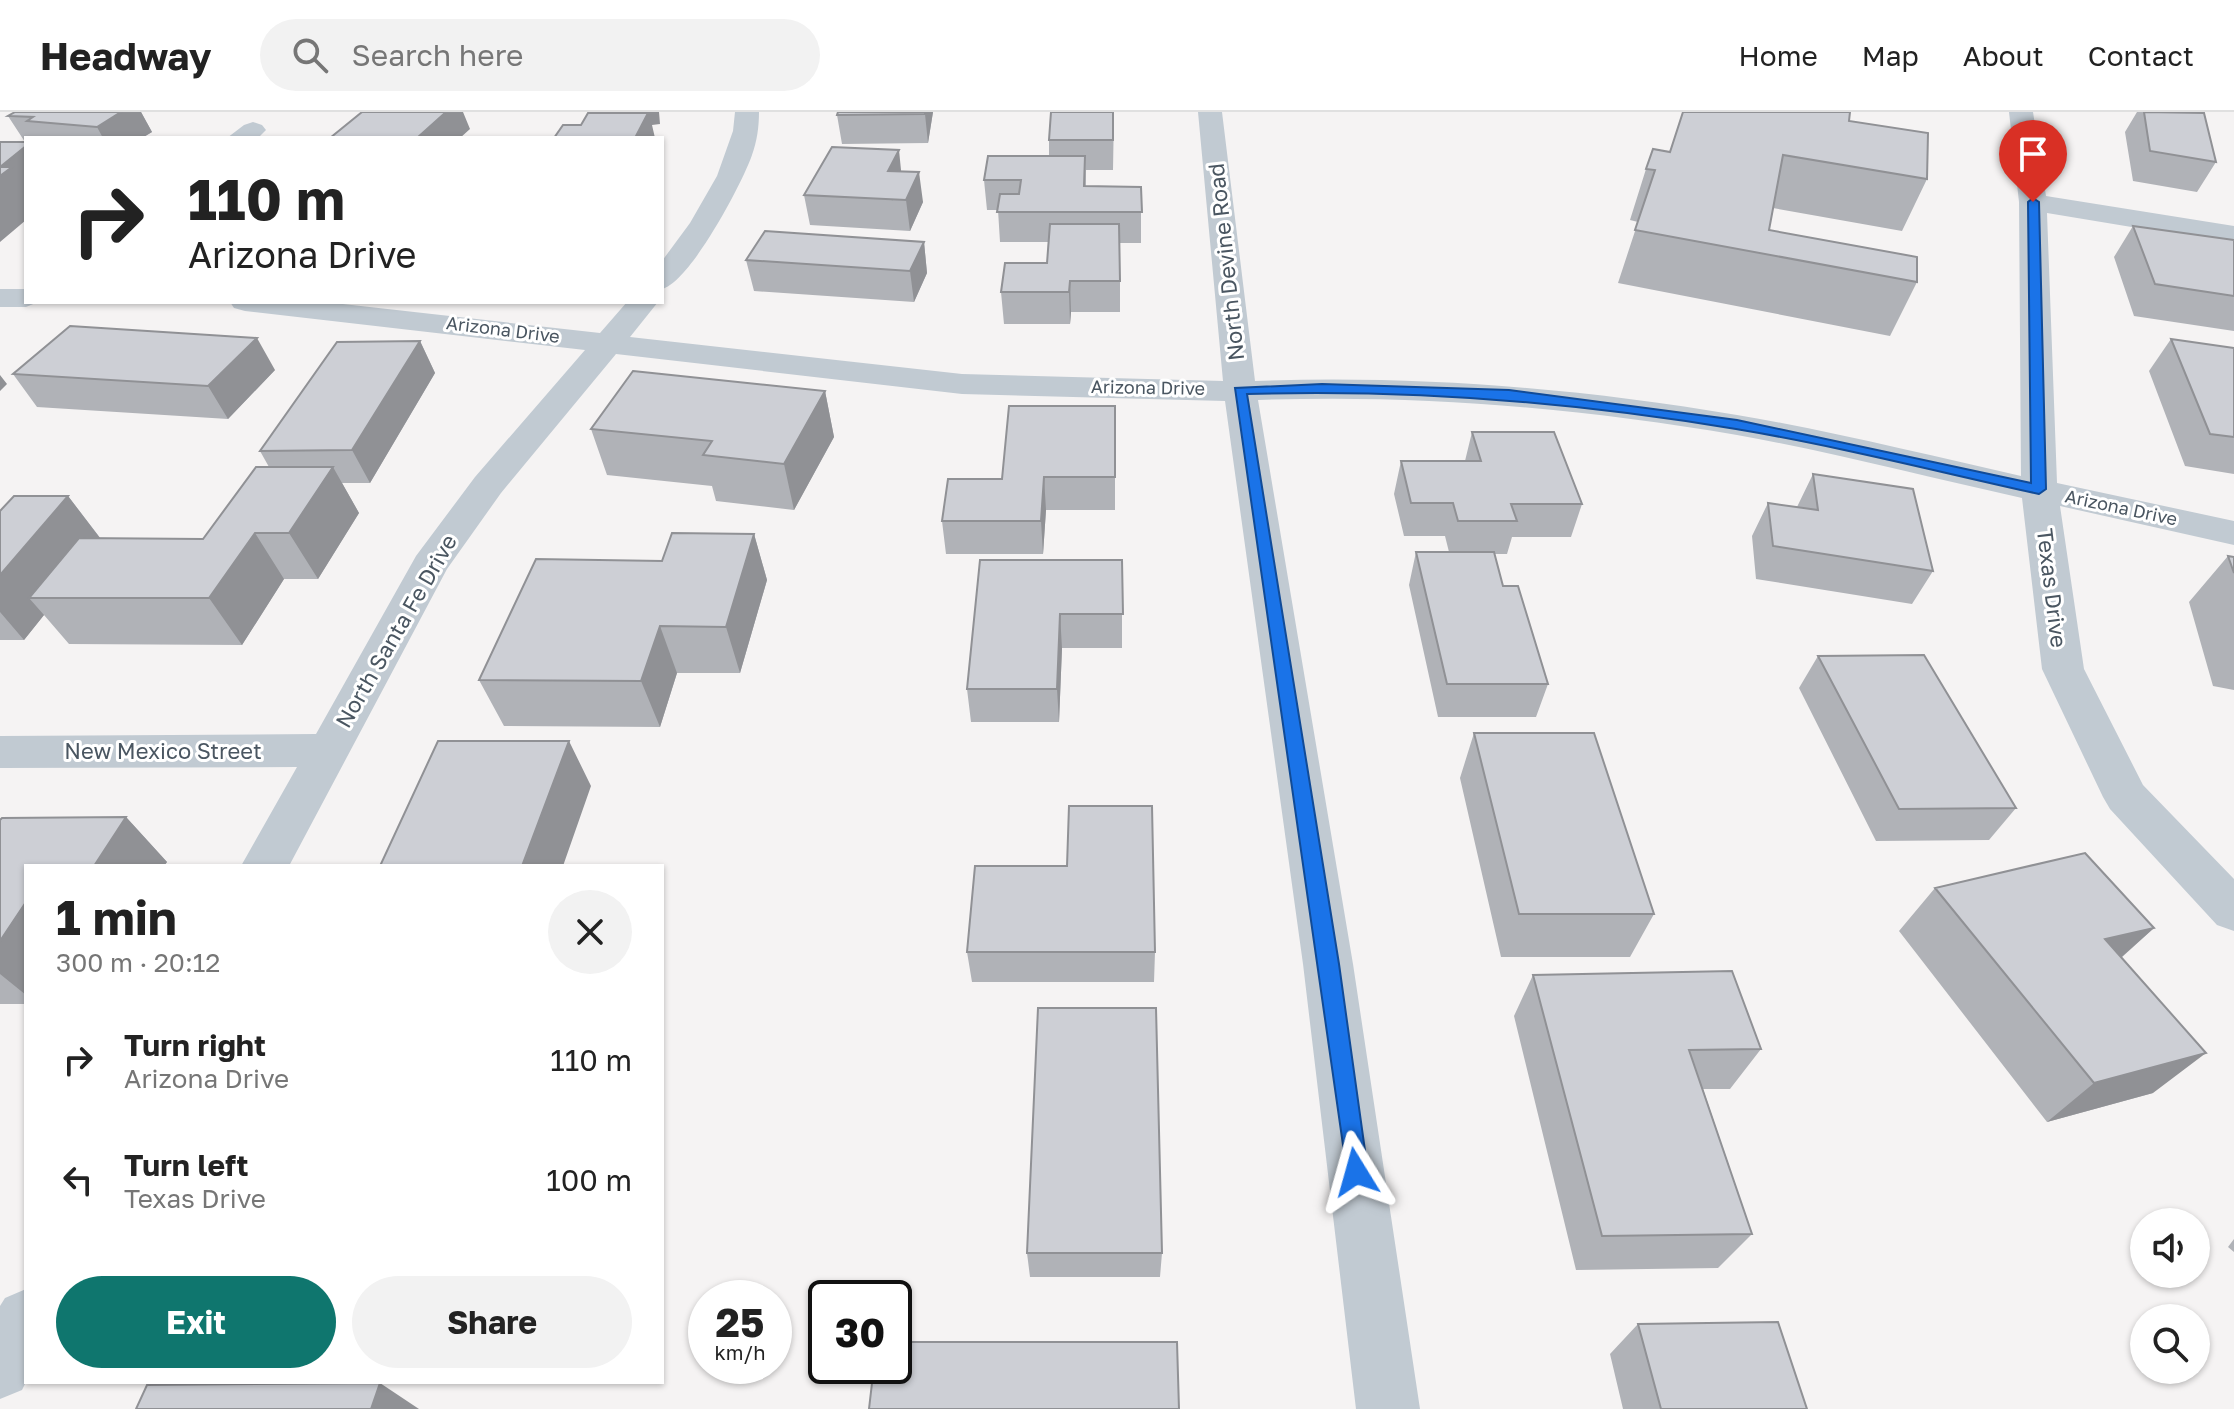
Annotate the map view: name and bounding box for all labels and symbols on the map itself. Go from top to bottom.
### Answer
pin [1999,120,2067,202]
street label: North Devine Road [1202,162,1249,362]
street label: Arizona Drive [445,311,561,347]
street label: Arizona Drive [1091,375,1205,399]
street label: Arizona Drive [2063,484,2179,530]
street label: Texas Drive [2032,527,2073,649]
street label: North Santa Fe Drive [329,529,462,732]
street label: New Mexico Street [64,737,262,764]
position arrow [1314,1130,1398,1214]
speed limit sign: 30 [808,1280,912,1384]

